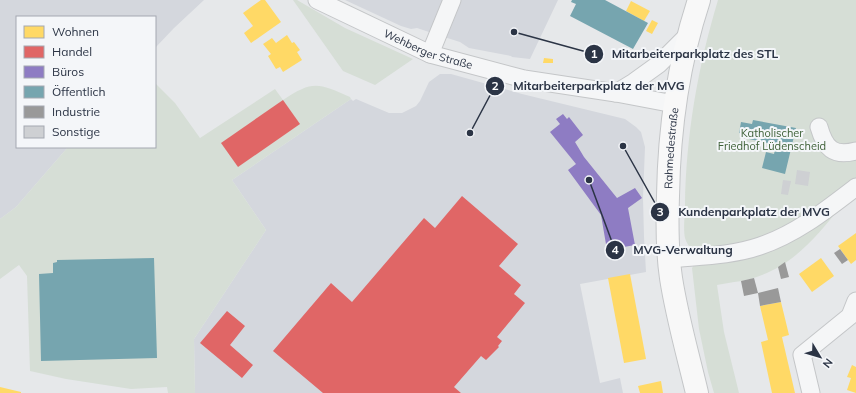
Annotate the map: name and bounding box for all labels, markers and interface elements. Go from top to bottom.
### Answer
legend [16,16,156,148]
text: Wohnen [52,24,99,39]
street label: Wehberger Straße [382,26,474,72]
callout: Mitarbeiterparkplatz des STL [584,42,787,66]
text: Handel [52,44,92,59]
text: 1 [590,46,598,61]
text: Mitarbeiterparkplatz des STL [612,46,779,61]
text: Büros [52,64,84,79]
callout: Mitarbeiterparkplatz der MVG [485,74,693,98]
text: 2 [491,78,499,93]
text: Mitarbeiterparkplatz der MVG [513,78,685,93]
text: Öffentlich [52,84,105,99]
text: Industrie [52,104,100,119]
street label: Rahmedestraße [661,107,681,189]
text: Sonstige [52,124,100,139]
park label: Katholischer Friedhof Lüdenscheid [718,126,826,153]
callout: Kundenparkplatz der MVG [650,200,837,224]
text: 3 [656,204,664,219]
text: Kundenparkplatz der MVG [678,204,830,219]
callout: MVG-Verwaltung [605,238,741,262]
text: 4 [611,242,619,257]
text: MVG-Verwaltung [633,242,733,257]
north arrow [800,337,840,377]
text: N [820,356,836,371]

